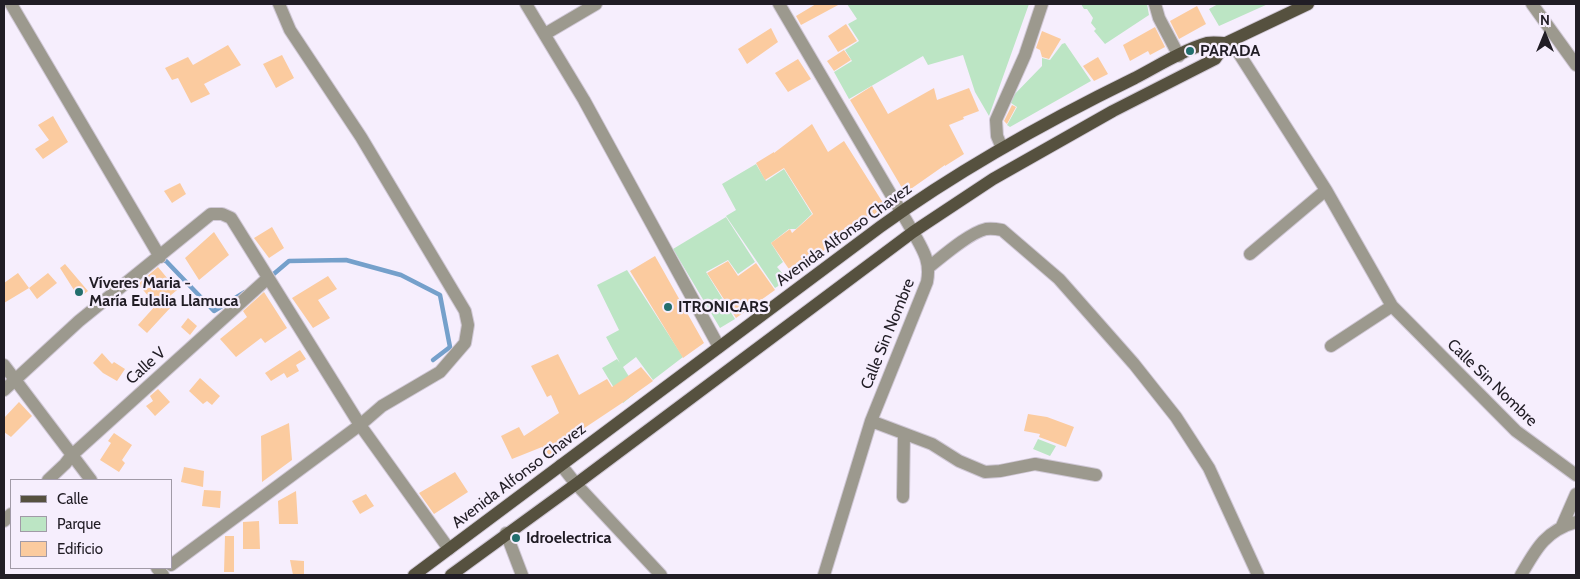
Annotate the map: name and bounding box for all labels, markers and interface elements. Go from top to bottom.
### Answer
north arrow [1520,10,1570,60]
text: N [1540,11,1550,29]
place label: PARADA [1200,41,1260,61]
marker: PARADA [1184,45,1196,57]
street label: Avenida Alfonso Chavez [773,179,915,291]
place label: Víveres Maria - María Eulalia Llamuca [89,273,238,311]
street label: Calle Sin Nombre [857,276,919,392]
marker: Víveres Maria - María Eulalia Llamuca [73,286,85,298]
place label: ITRONICARS [678,297,768,317]
marker: ITRONICARS [662,301,674,313]
street label: Calle Sin Nombre [1443,335,1541,431]
street label: Calle V [122,343,170,389]
street label: Avenida Alfonso Chavez [448,419,590,533]
legend [10,479,172,569]
text: Calle [57,490,88,508]
text: Parque [57,515,101,533]
place label: Idroelectrica [526,528,611,548]
marker: Idroelectrica [510,532,522,544]
text: Edificio [57,540,103,558]

